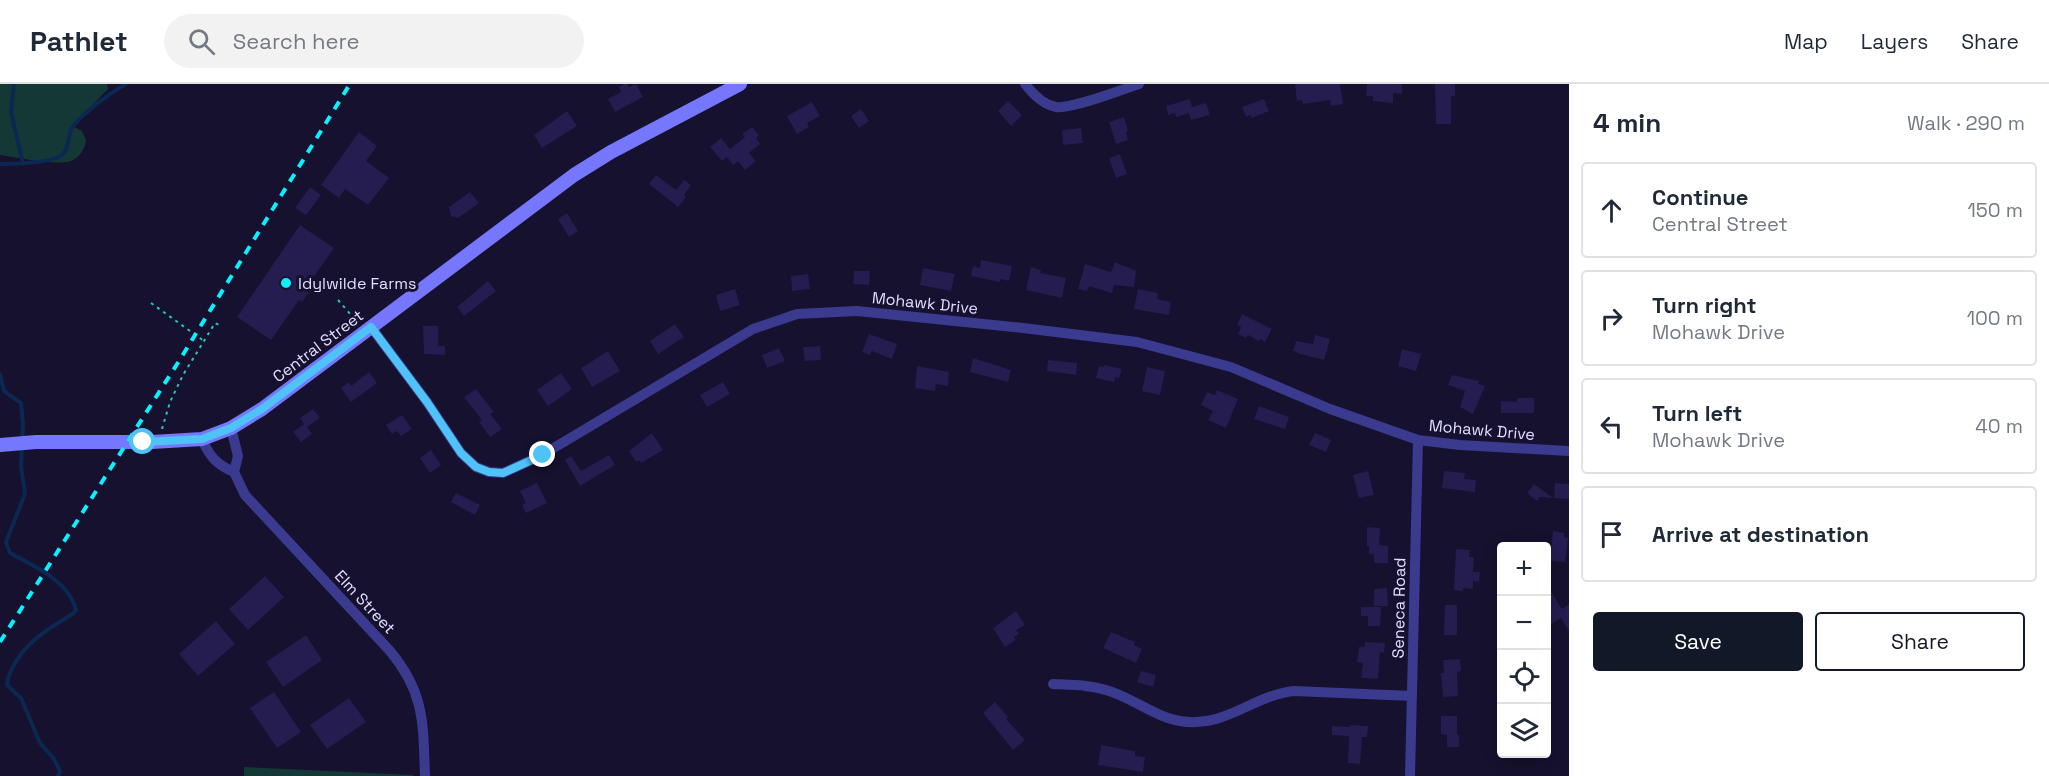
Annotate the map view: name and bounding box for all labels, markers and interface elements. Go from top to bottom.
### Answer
search box [164,14,584,68]
text: Pathlet [30,23,128,59]
icon: search [185,25,218,58]
text: Search here [233,27,360,55]
text: Map [1784,28,1828,55]
text: Layers [1861,28,1928,55]
text: Share [1961,28,2019,55]
text: 4 min [1593,106,1661,140]
text: Walk · 290 m [1907,110,2025,136]
text: Continue [1652,183,1748,211]
icon: ahead [1595,194,1628,227]
text: 150 m [1968,197,2023,223]
text: Central Street [1652,211,1788,237]
place label: Idylwilde Farms [298,273,416,294]
marker: Idylwilde Farms [279,276,293,290]
street label: Mohawk Drive [871,287,979,319]
text: Turn right [1652,291,1757,319]
icon: right [1595,302,1628,335]
street label: Central Street [268,305,368,387]
text: 100 m [1967,305,2023,331]
text: Mohawk Drive [1652,319,1785,345]
text: Turn left [1652,399,1742,427]
icon: left [1595,410,1628,443]
text: 40 m [1975,413,2023,439]
street label: Mohawk Drive [1428,415,1536,445]
text: Mohawk Drive [1652,427,1785,453]
route start [129,428,155,454]
route end [529,441,555,467]
icon: arrive [1595,518,1628,551]
text: Arrive at destination [1652,520,1869,548]
map controls [1497,542,1551,758]
button: + [1497,542,1551,596]
street label: Seneca Road [1388,557,1410,659]
street label: Elm Street [330,566,400,638]
button: − [1497,596,1551,650]
button: Save [1593,612,1803,671]
button: Share [1815,612,2025,671]
button: locate [1497,650,1551,704]
button: layers [1497,704,1551,758]

